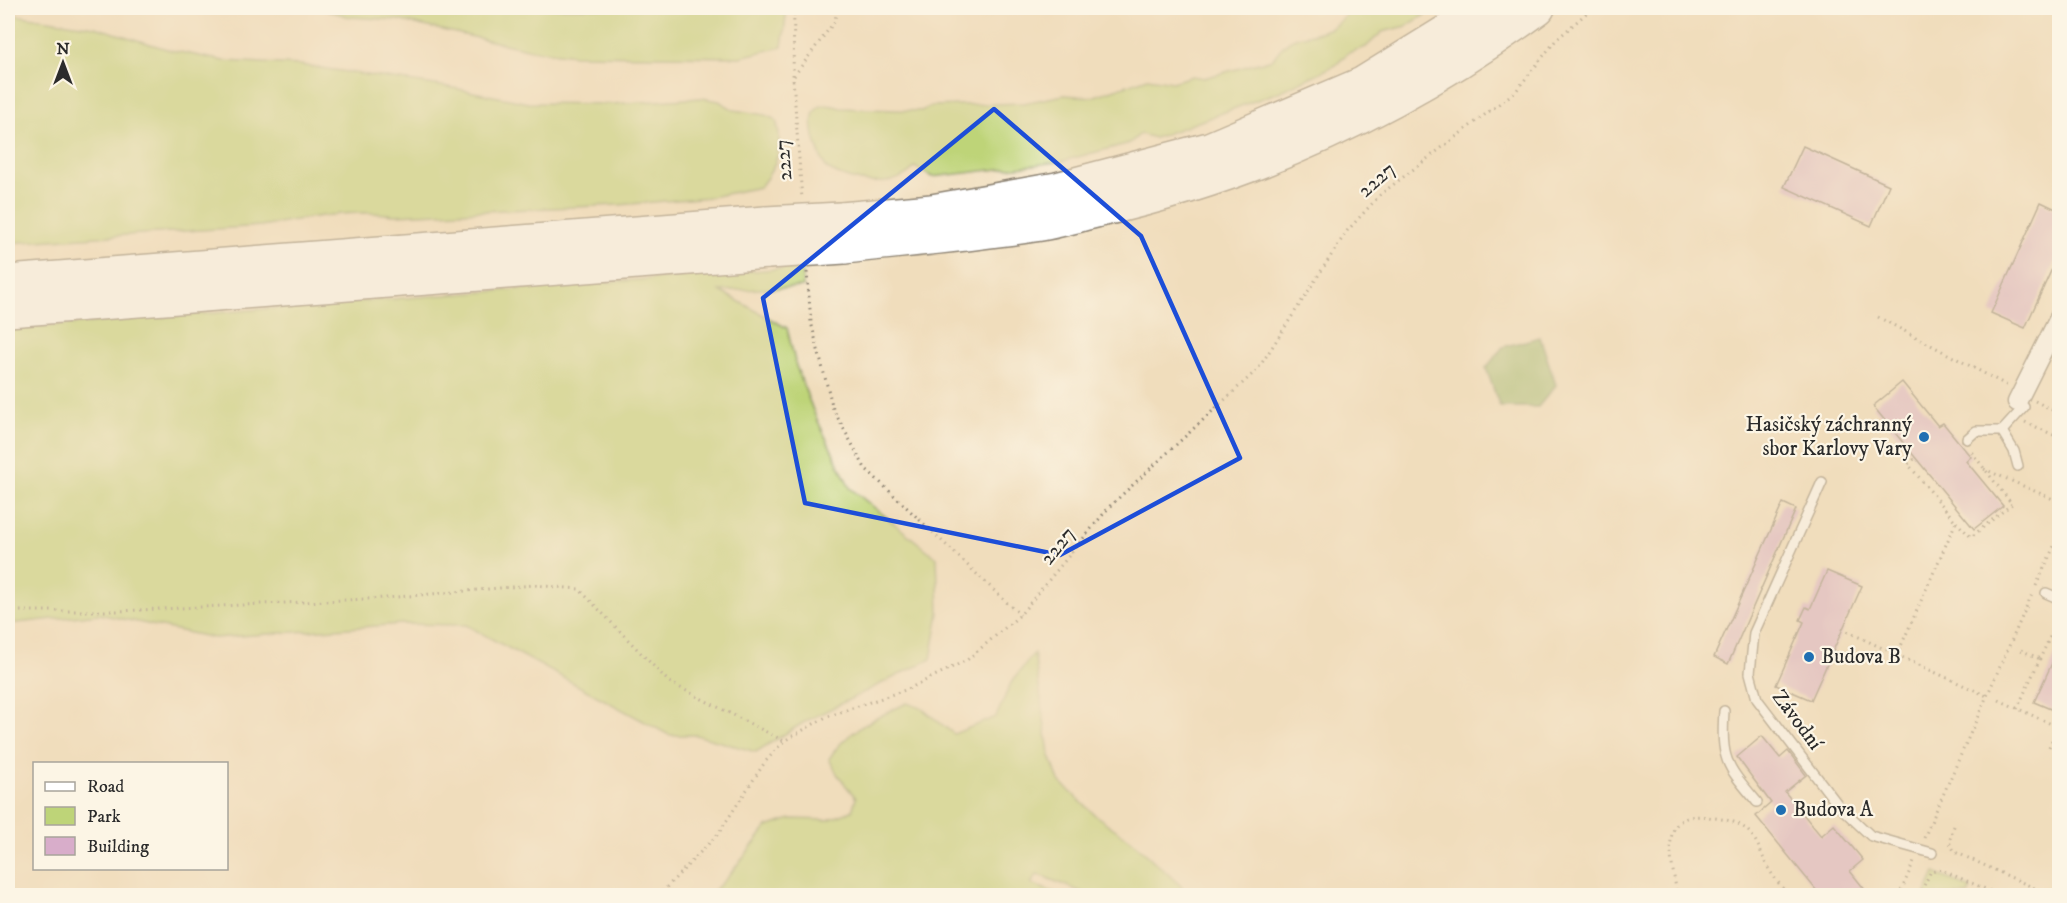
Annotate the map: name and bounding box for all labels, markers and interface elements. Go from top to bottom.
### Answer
north arrow [33,33,93,93]
text: N [56,39,70,59]
street label: 2227 [770,138,798,182]
street label: 2227 [1353,157,1401,203]
place label: Hasičský záchranný sbor Karlovy Vary [1745,412,1913,462]
marker: Hasičský záchranný sbor Karlovy Vary [1917,430,1931,444]
street label: 2227 [1035,522,1081,570]
place label: Budova B [1821,644,1901,670]
marker: Budova B [1802,650,1816,664]
street label: Závodní [1766,685,1829,756]
legend [33,762,228,870]
text: Road [87,776,124,798]
place label: Budova A [1793,797,1874,823]
marker: Budova A [1774,803,1788,817]
text: Park [87,806,121,828]
text: Building [87,836,149,858]

